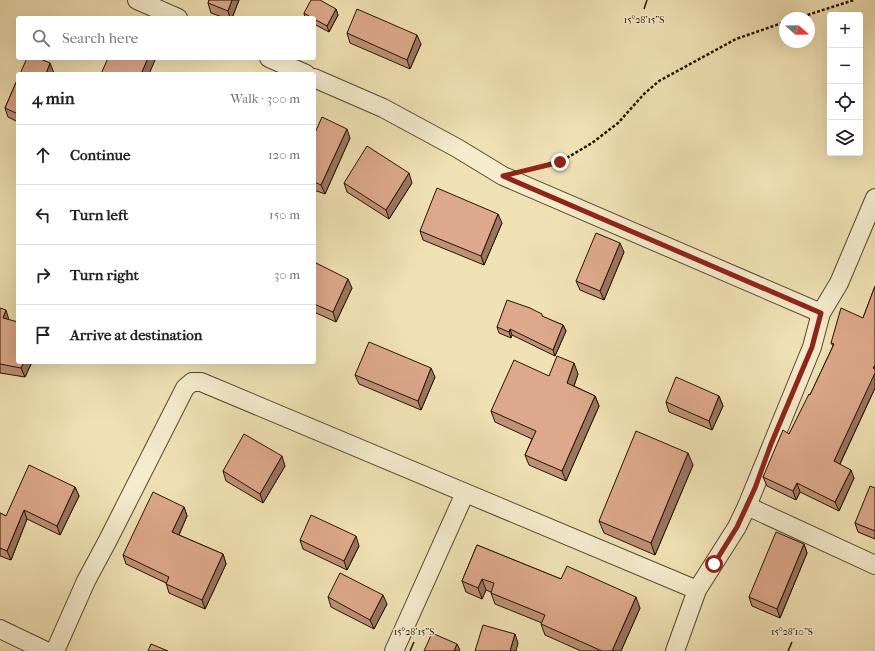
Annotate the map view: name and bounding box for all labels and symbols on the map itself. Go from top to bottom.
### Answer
north arrow [779,12,815,48]
text: 15°28'15"S [624,14,664,26]
route end [551,153,569,171]
route start [705,555,723,573]
text: 15°28'15"S [394,626,434,638]
text: 15°28'10"S [771,626,813,638]

